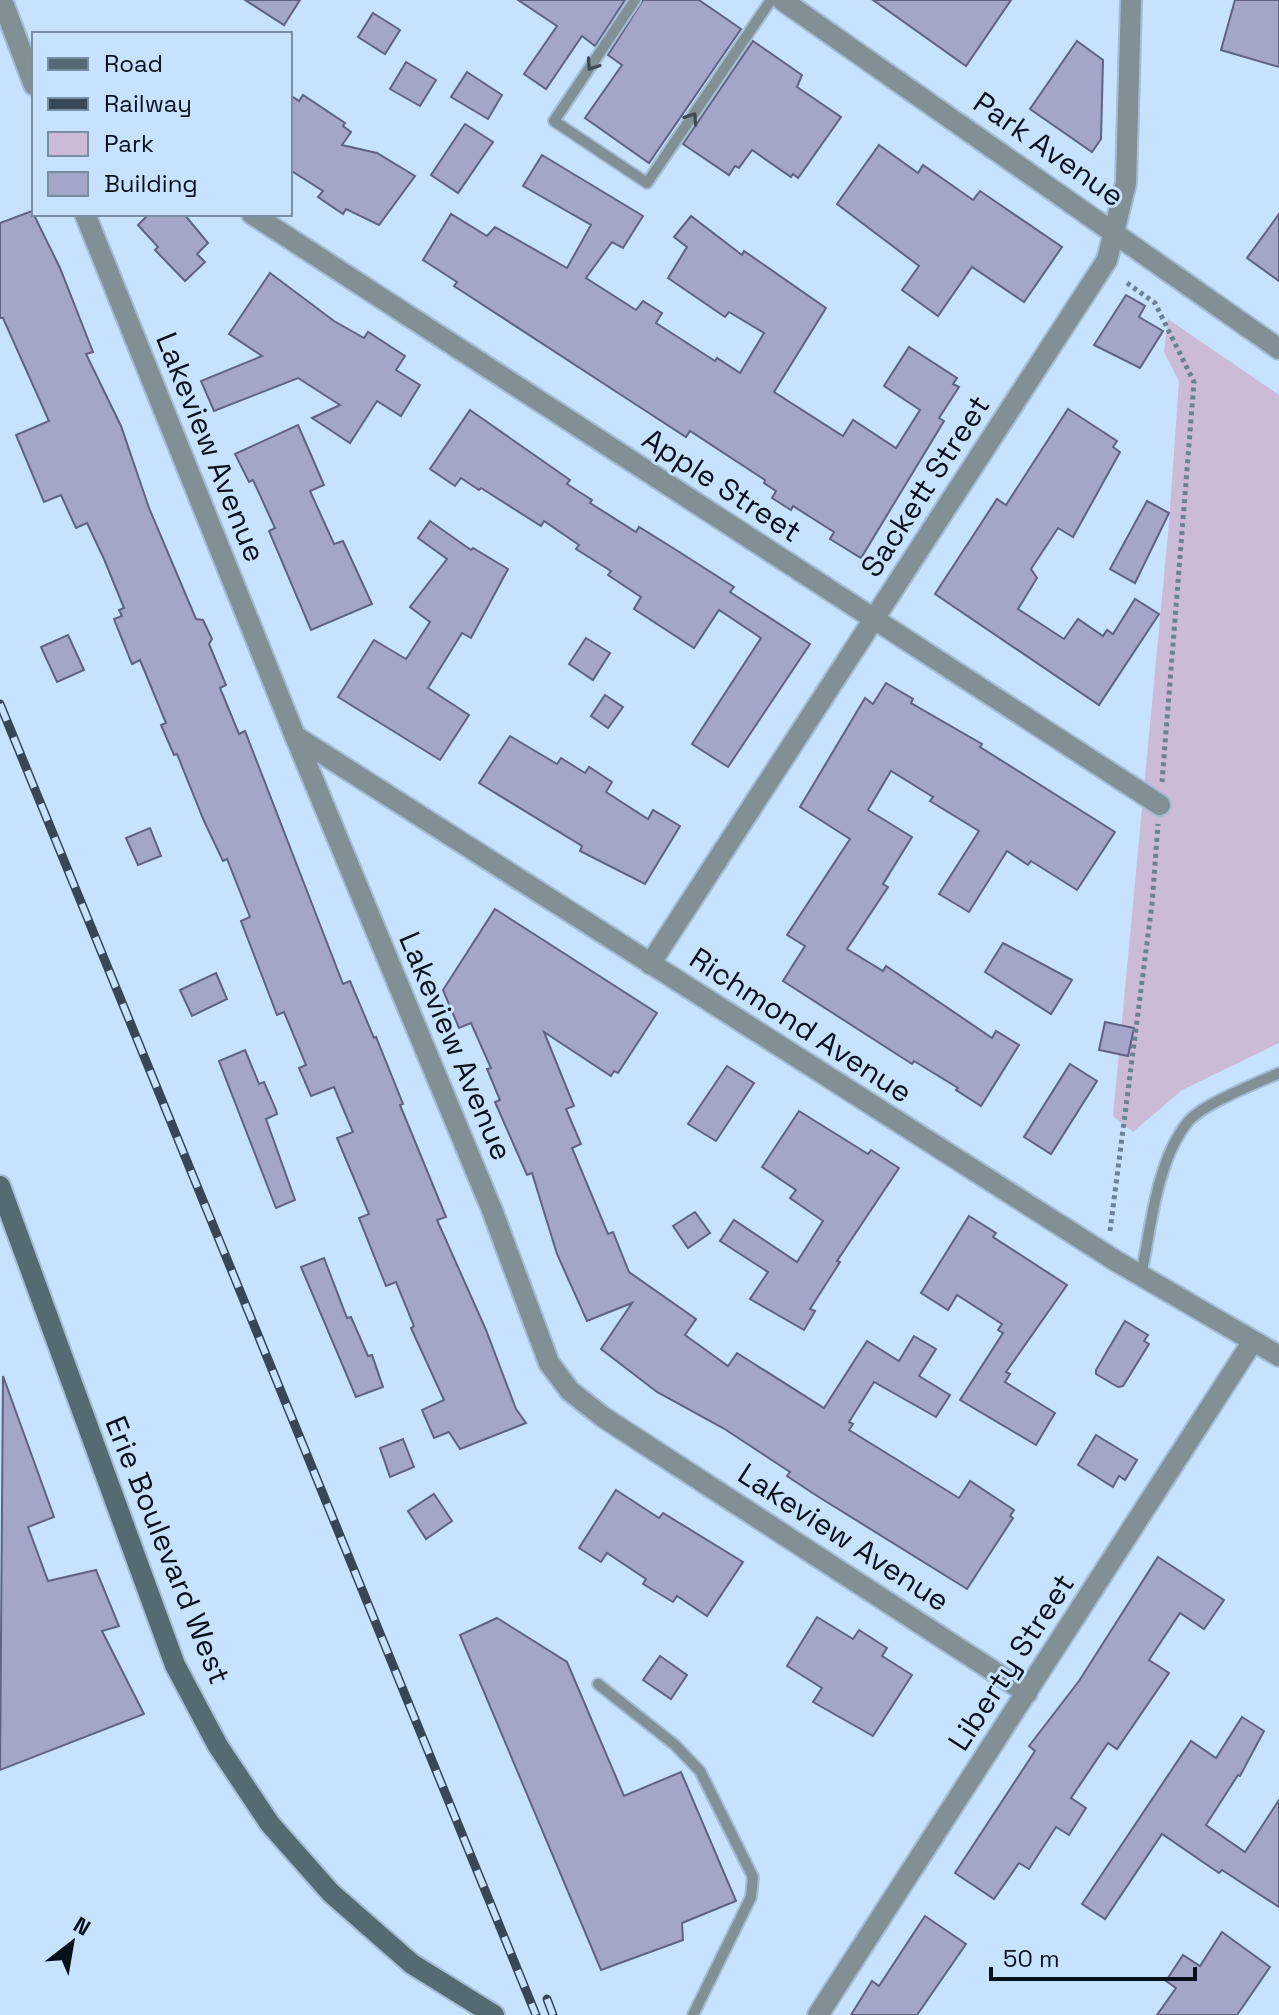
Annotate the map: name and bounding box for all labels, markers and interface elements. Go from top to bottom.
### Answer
legend [32,32,292,216]
text: Road [104,48,163,79]
one-way arrow [586,56,601,70]
street label: Park Avenue [966,83,1132,215]
text: Railway [104,88,192,119]
one-way arrow [682,112,697,126]
text: Park [104,128,154,159]
text: Building [104,168,198,199]
street label: Lakeview Avenue [147,326,275,568]
street label: Sackett Street [852,388,998,584]
street label: Apple Street [635,419,809,551]
street label: Lakeview Avenue [390,926,522,1166]
street label: Richmond Avenue [682,938,920,1112]
street label: Erie Boulevard West [96,1410,240,1690]
street label: Lakeview Avenue [731,1454,957,1620]
street label: Liberty Street [939,1566,1083,1758]
north arrow [32,1903,112,1983]
text: N [69,1910,96,1942]
scale bar [991,1931,1195,1981]
text: 50 m [1003,1943,1060,1974]

